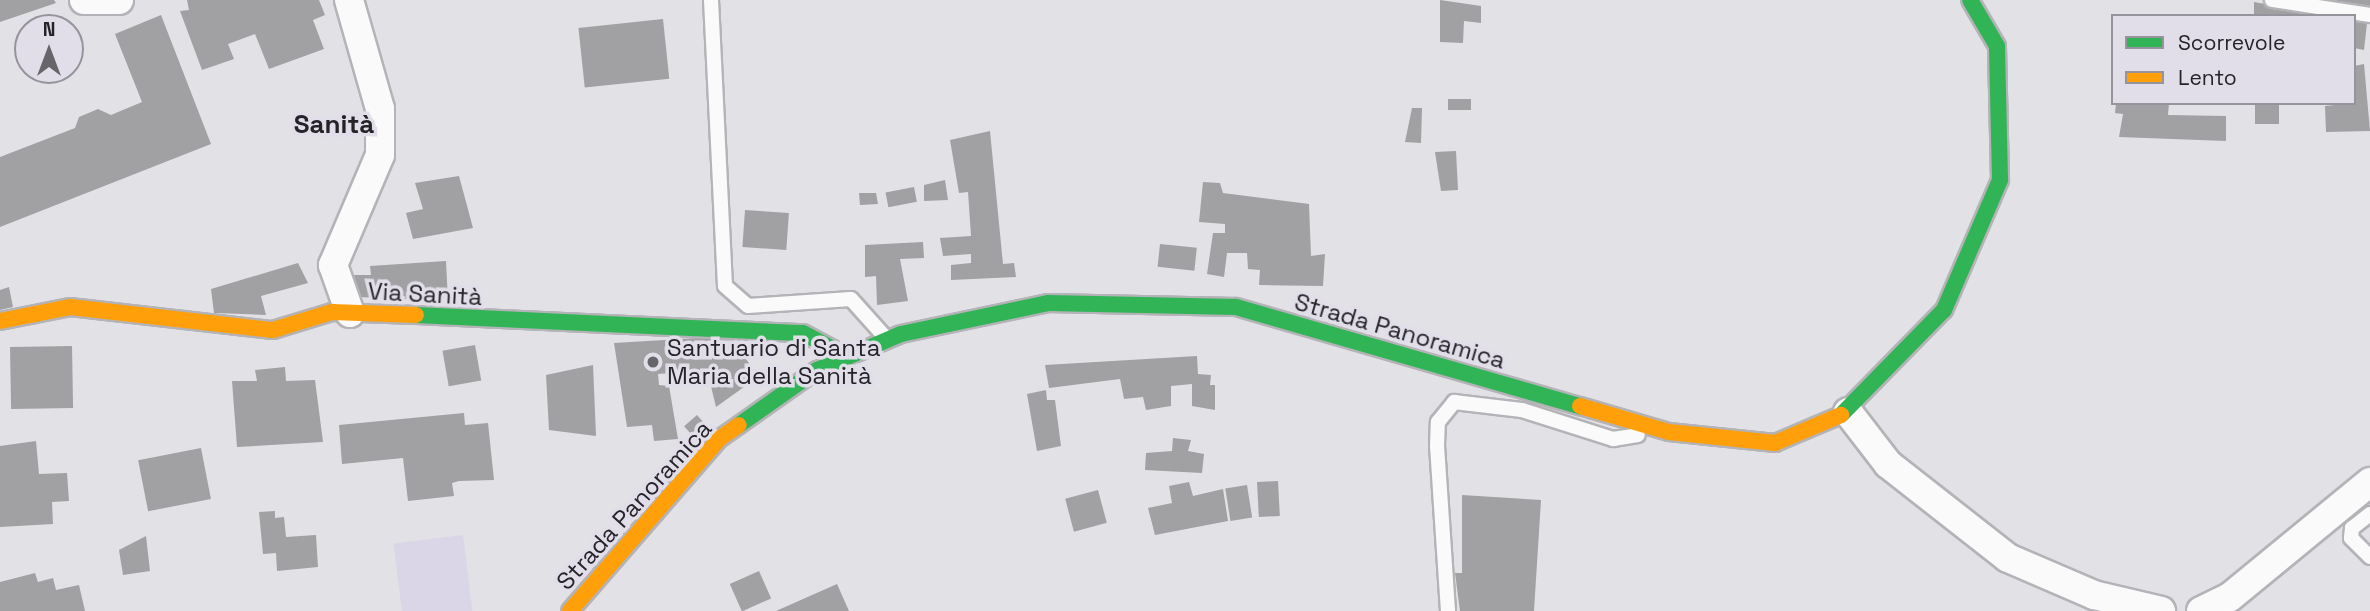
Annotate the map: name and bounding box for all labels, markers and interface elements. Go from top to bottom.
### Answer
north arrow [14,14,84,84]
legend [2111,14,2356,105]
text: N [43,17,55,42]
text: Scorrevole [2178,29,2285,56]
text: Lento [2178,64,2237,91]
district label: Sanità [294,109,374,141]
street label: Via Sanità [367,277,483,311]
street label: Strada Panoramica [1291,287,1509,375]
place label: Santuario di Santa Maria della Sanità [667,334,881,390]
marker: Santuario di Santa Maria della Sanità [645,354,661,370]
street label: Strada Panoramica [550,414,718,596]

